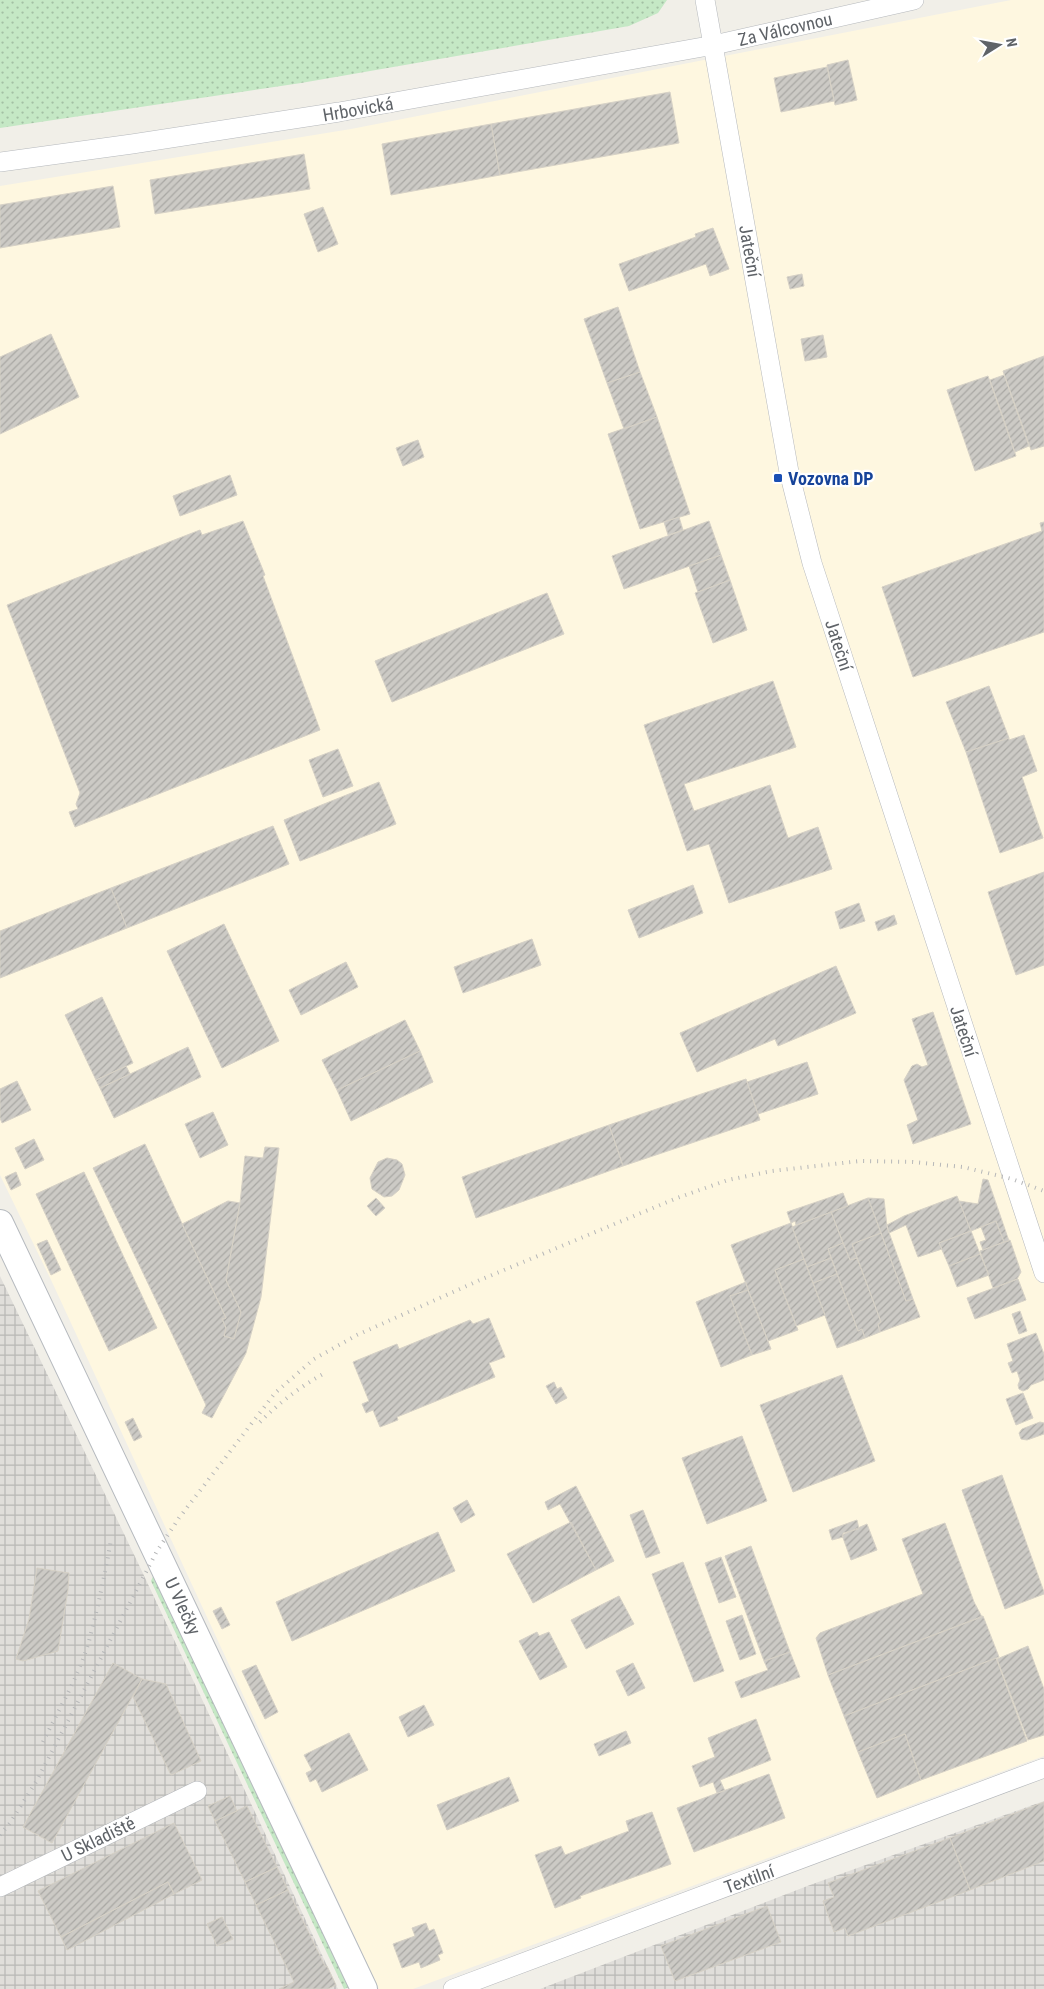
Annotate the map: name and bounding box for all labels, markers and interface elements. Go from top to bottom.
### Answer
street label: Za Válcovnou [736,8,834,50]
north arrow [974,20,1024,70]
text: N [1003,37,1020,48]
street label: Hrbovická [321,92,395,126]
street label: Jateční [735,223,765,279]
place label: Vozovna DP [788,468,874,489]
marker: Vozovna DP [772,472,784,484]
street label: Jateční [821,617,857,674]
street label: Jateční [946,1003,982,1060]
street label: U Vlečky [161,1574,206,1638]
street label: U Skladiště [58,1812,138,1866]
street label: Textilní [721,1860,777,1898]

